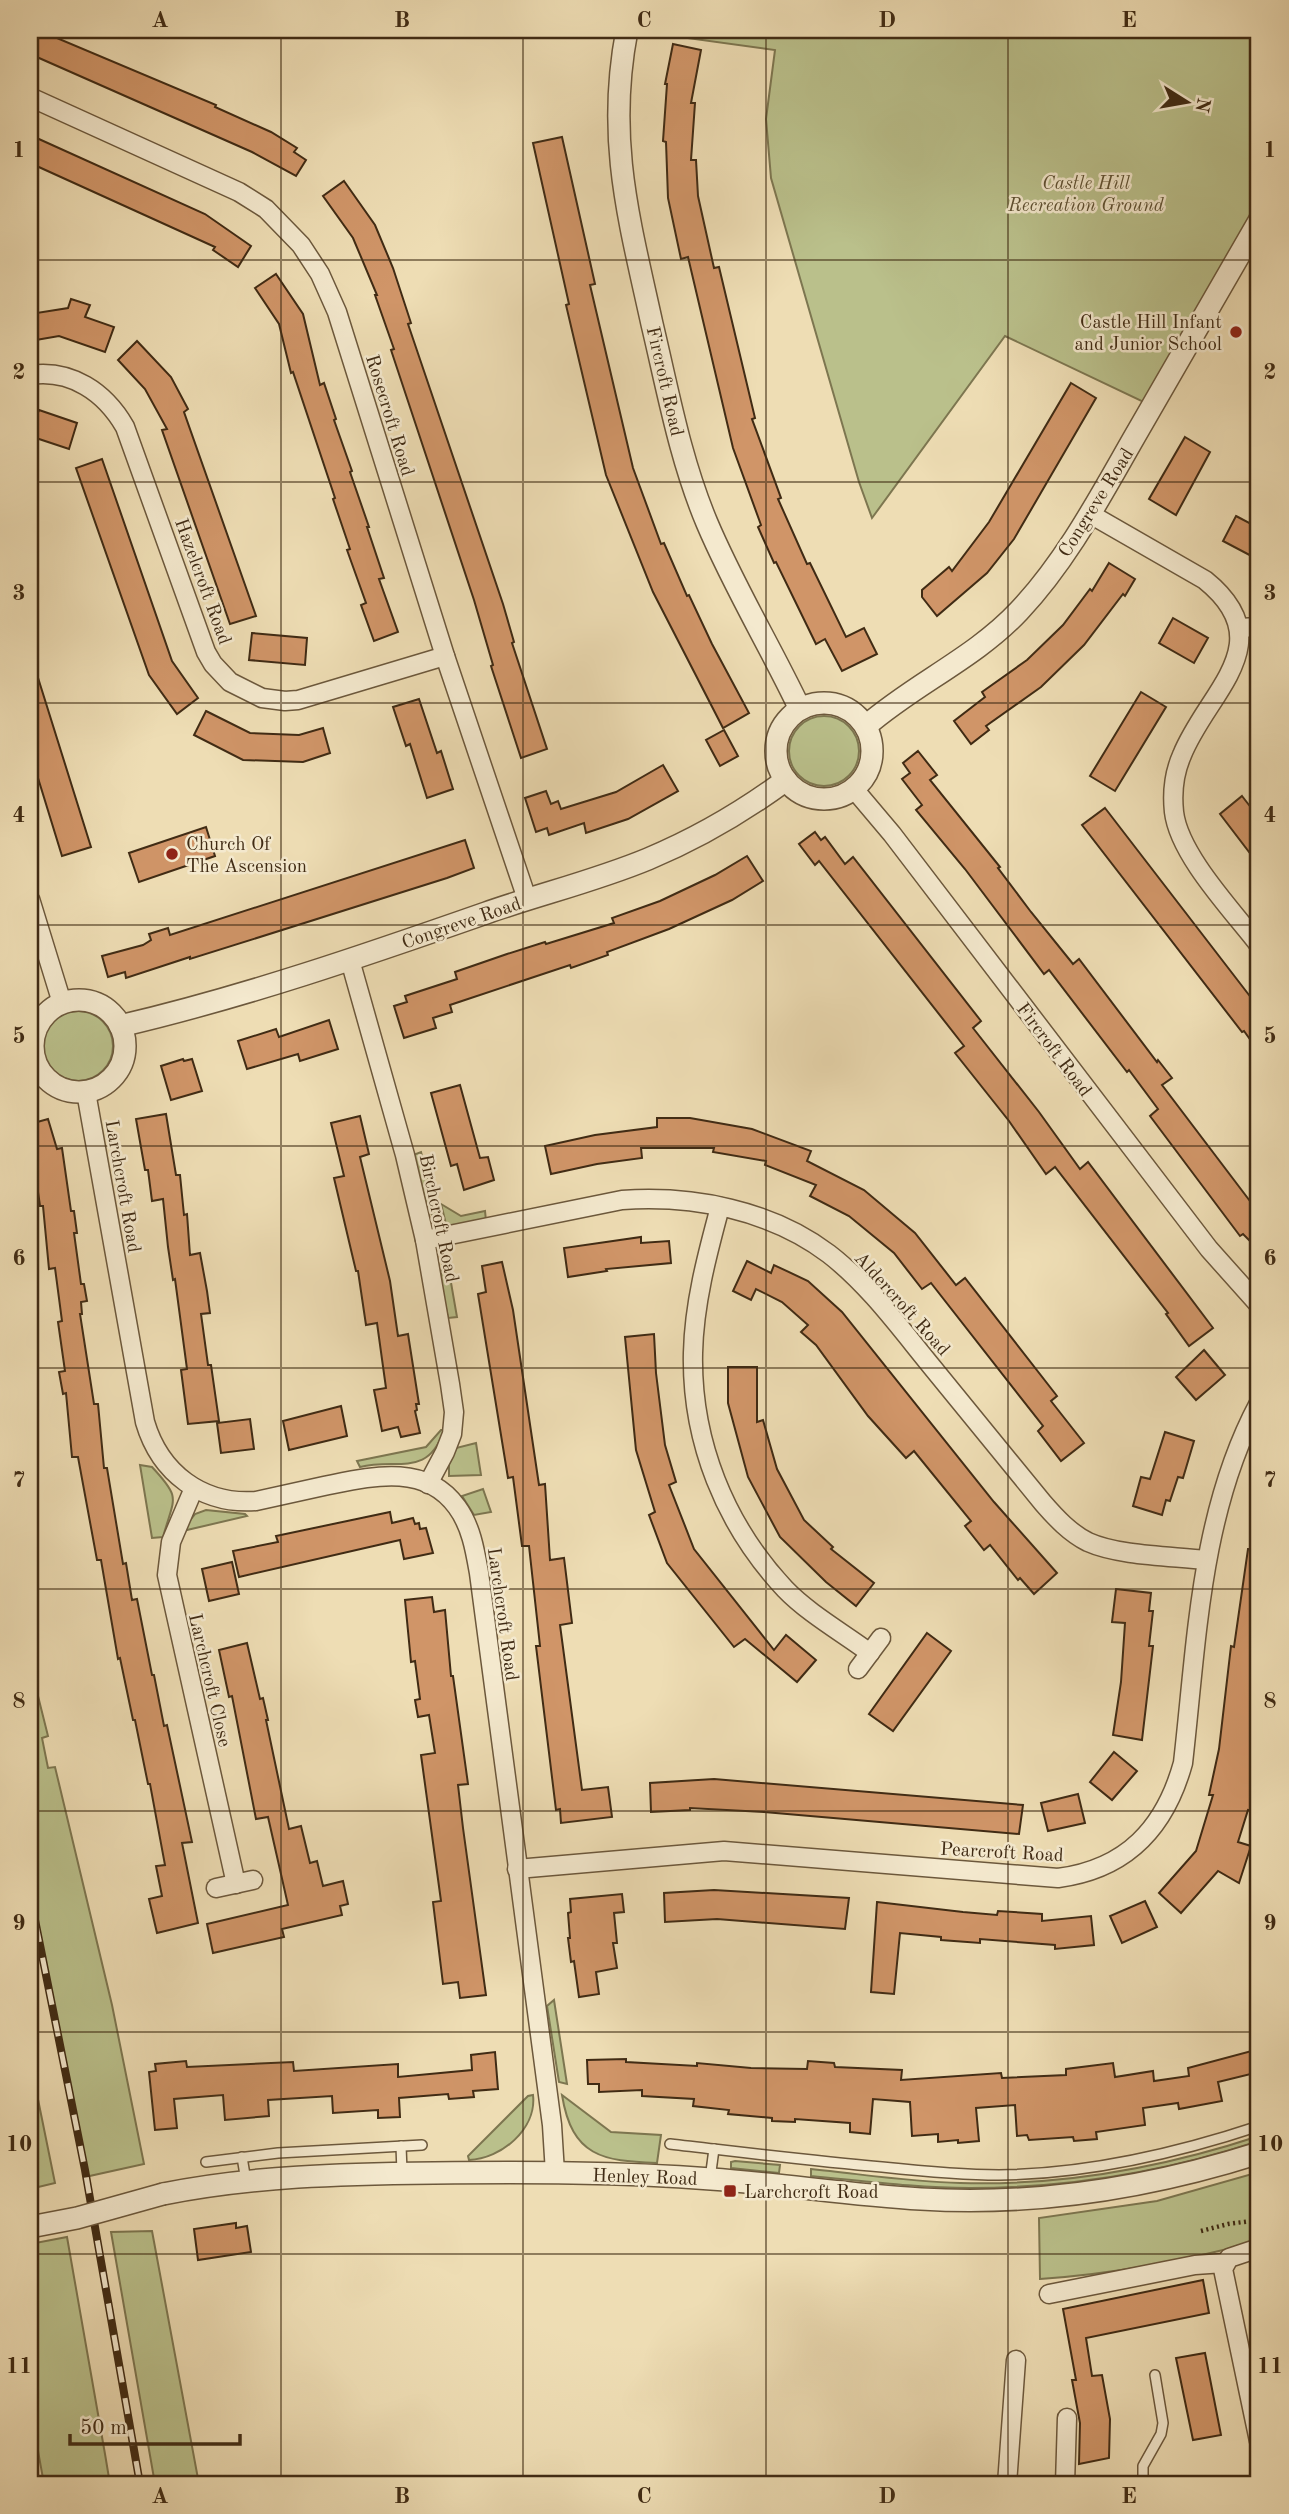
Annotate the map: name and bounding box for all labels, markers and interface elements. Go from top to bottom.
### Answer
text: A [151,9,169,32]
text: B [394,9,410,32]
text: C [636,9,652,32]
text: D [878,9,896,32]
text: E [1121,9,1137,32]
north arrow [1152,66,1222,136]
text: N [1190,96,1212,114]
text: 1 [12,139,26,162]
text: 1 [1263,139,1277,162]
park label: Castle Hill Recreation Ground [1007,175,1165,216]
place label: Castle Hill Infant and Junior School [1074,314,1222,355]
marker: Castle Hill Infant and Junior School [1228,324,1244,340]
street label: Fircroft Road [642,325,685,438]
street label: Rosecroft Road [361,353,416,479]
text: 2 [12,361,26,384]
text: 2 [1263,361,1277,384]
street label: Congreve Road [1056,445,1138,561]
street label: Hazelcroft Road [170,516,233,648]
text: 3 [12,582,26,605]
text: 3 [1263,582,1277,605]
text: 4 [12,804,26,827]
text: 4 [1263,804,1277,827]
place label: Church Of The Ascension [186,836,307,877]
marker: Church Of The Ascension [164,846,180,862]
street label: Congreve Road [400,895,524,954]
street label: Fircroft Road [1012,1000,1094,1101]
text: 5 [12,1025,26,1048]
text: 5 [1263,1025,1277,1048]
street label: Larchcroft Road [100,1119,143,1254]
street label: Birchcroft Road [415,1153,460,1285]
text: 6 [12,1247,26,1270]
text: 6 [1263,1247,1277,1270]
street label: Aldercroft Road [850,1249,952,1360]
text: 7 [12,1469,26,1492]
text: 7 [1263,1469,1277,1492]
street label: Larchcroft Road [483,1546,520,1682]
street label: Larchcroft Close [184,1612,233,1749]
text: 8 [12,1690,26,1713]
text: 8 [1263,1690,1277,1713]
street label: Pearcroft Road [939,1841,1064,1866]
text: 9 [12,1912,26,1935]
text: 9 [1263,1912,1277,1935]
text: 10 [6,2133,32,2156]
text: 10 [1257,2133,1283,2156]
street label: Henley Road [592,2167,698,2190]
marker: Larchcroft Road [722,2183,738,2199]
place label: Larchcroft Road [744,2184,879,2203]
text: 11 [6,2355,32,2378]
text: 11 [1257,2355,1283,2378]
scale bar [70,2402,240,2446]
text: 50 m [80,2418,127,2439]
text: A [151,2485,169,2508]
text: B [394,2485,410,2508]
text: C [636,2485,652,2508]
text: D [878,2485,896,2508]
text: E [1121,2485,1137,2508]

